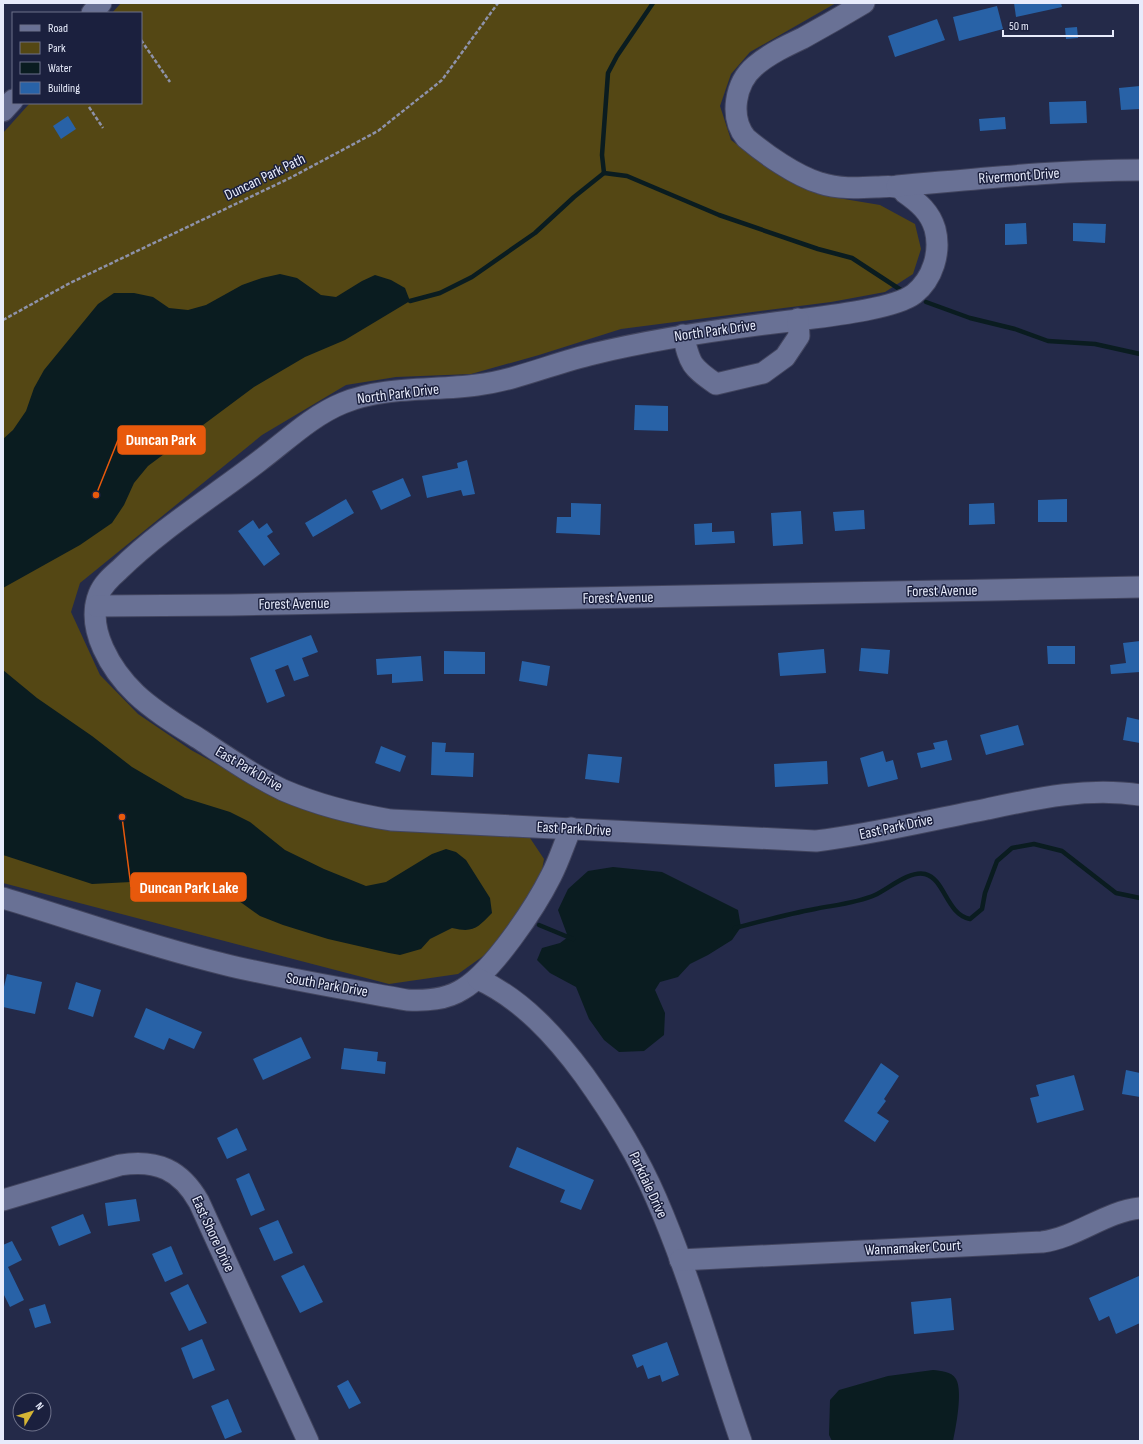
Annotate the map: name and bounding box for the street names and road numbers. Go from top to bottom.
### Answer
street label: Duncan Park Path [221,149,309,205]
street label: Rivermont Drive [978,164,1060,188]
street label: North Park Drive [673,316,757,346]
street label: North Park Drive [356,380,440,408]
street label: Forest Avenue [906,581,978,601]
street label: Forest Avenue [582,588,654,608]
street label: Forest Avenue [258,594,330,614]
street label: East Park Drive [212,742,286,796]
street label: East Park Drive [858,810,934,844]
street label: East Park Drive [536,818,612,840]
street label: South Park Drive [285,968,369,1002]
street label: Parkdale Drive [624,1149,672,1221]
street label: East Shore Drive [187,1193,239,1275]
street label: Wannamaker Court [865,1236,962,1260]

